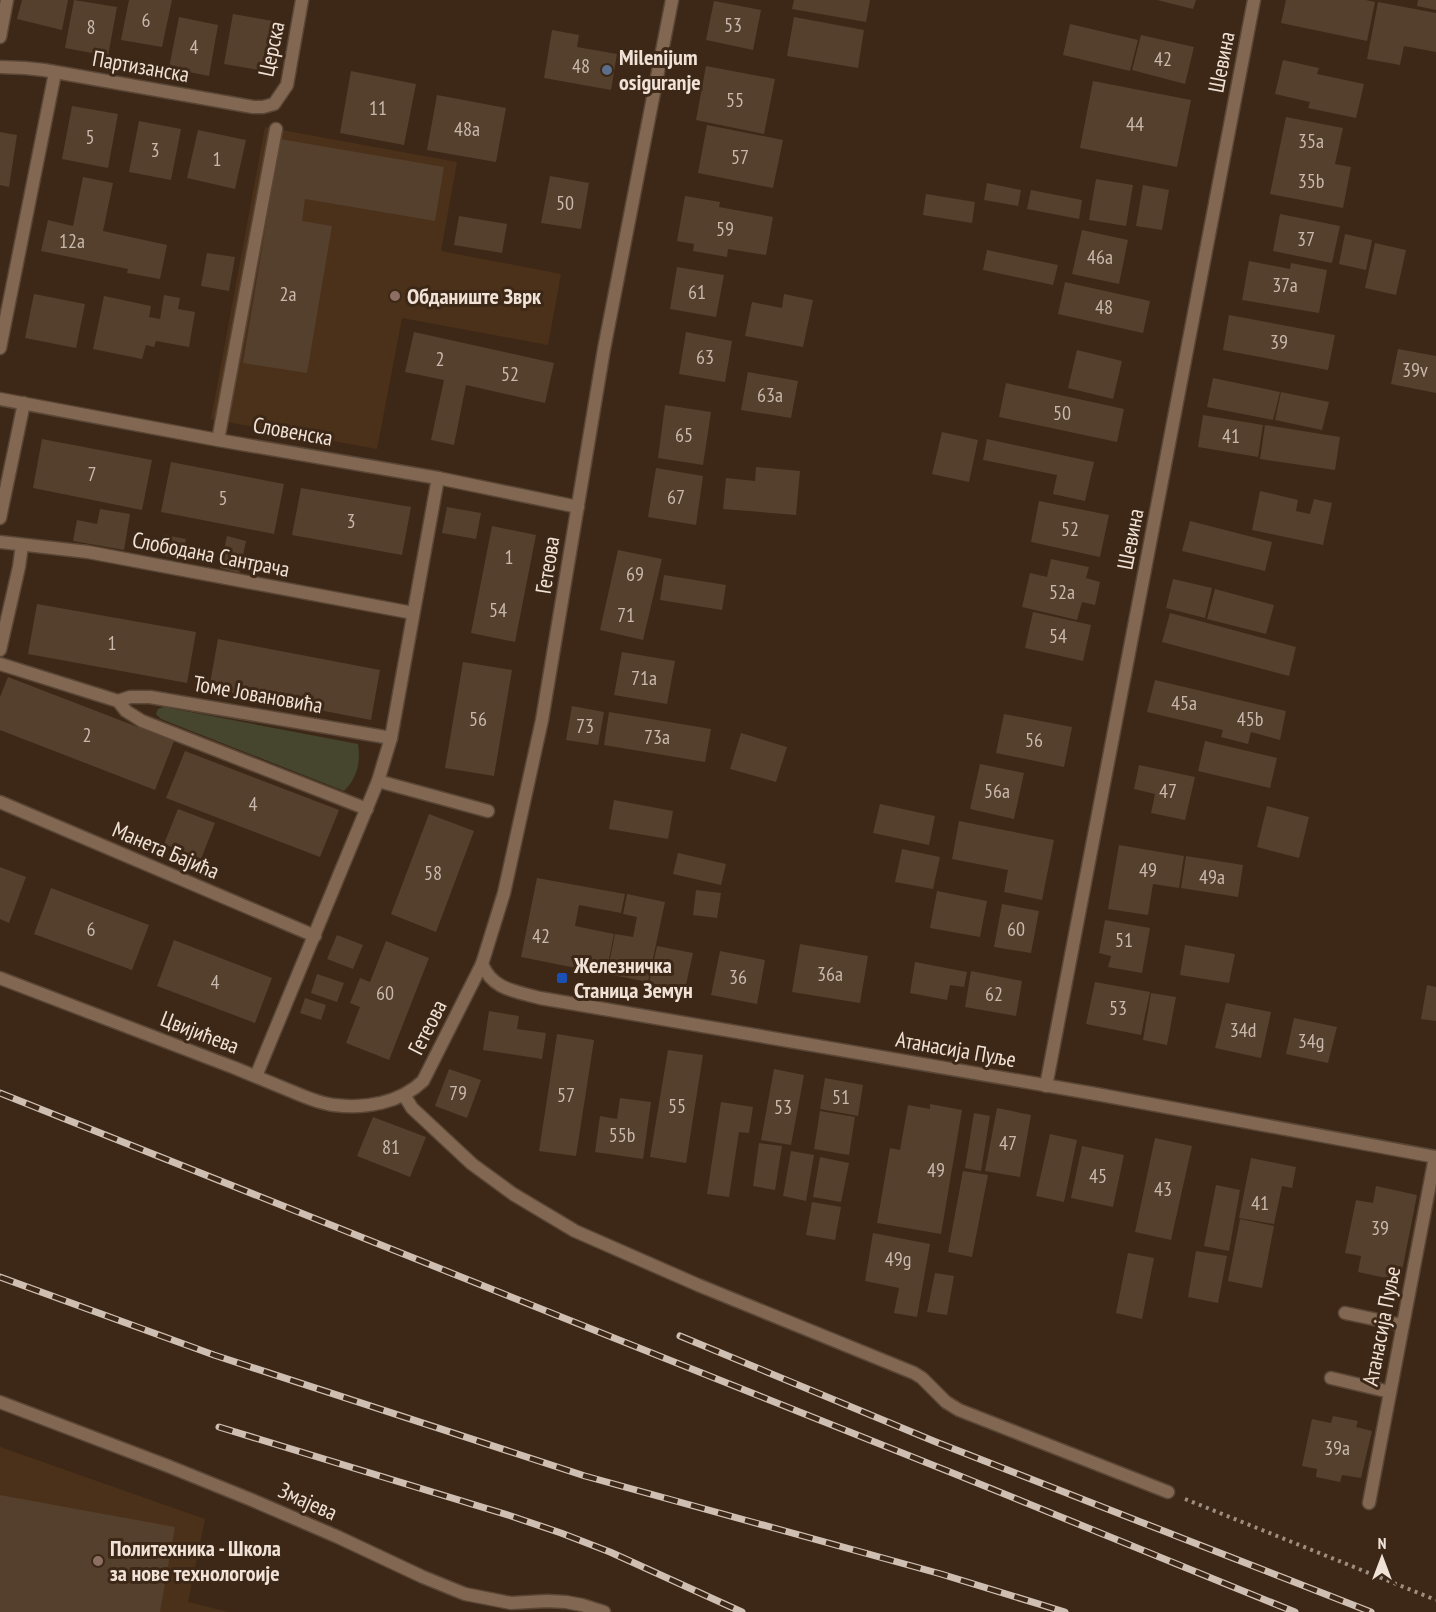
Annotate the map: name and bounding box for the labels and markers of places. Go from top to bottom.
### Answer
place label: Milenijum osiguranje [619,43,701,96]
marker: Milenijum osiguranje [600,63,614,77]
place label: Обданиште Зврк [407,282,542,310]
marker: Обданиште Зврк [388,289,402,303]
place label: Железничка Станица Земун [573,951,693,1004]
marker: Железничка Станица Земун [555,971,569,985]
place label: Политехника - Школа за нове технологоије [110,1534,281,1587]
marker: Политехника - Школа за нове технологоије [91,1554,105,1568]

